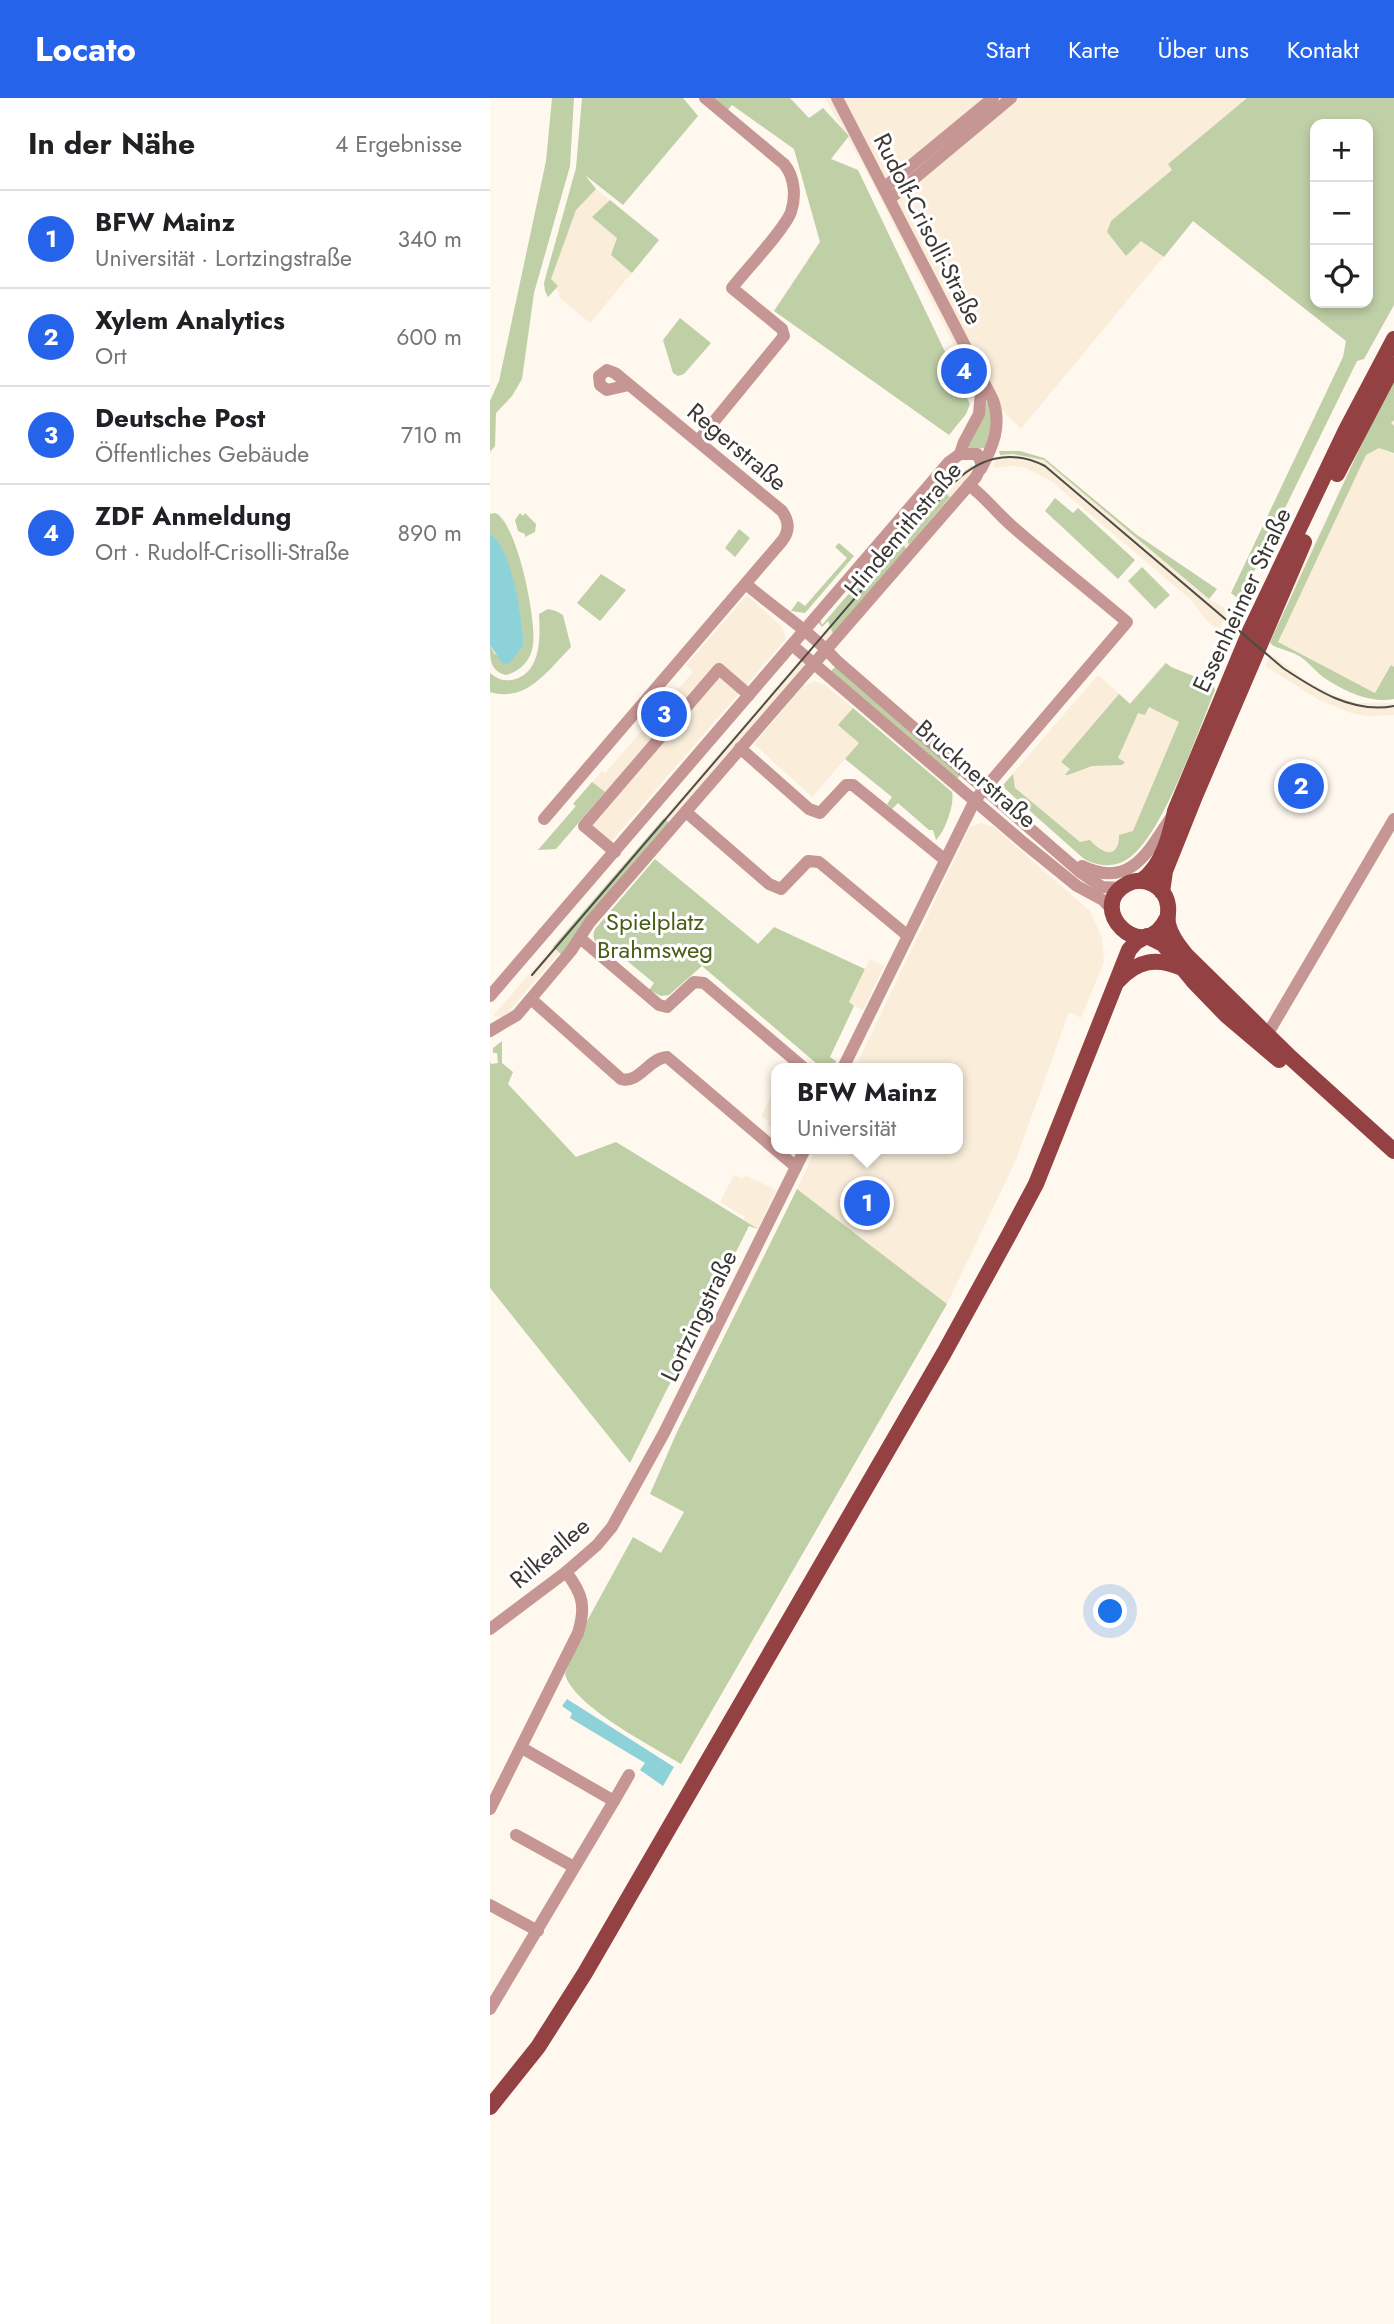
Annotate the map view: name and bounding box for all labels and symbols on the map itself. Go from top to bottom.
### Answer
street label: Rudolf-Crisolli-Straße [865,127,992,331]
pin: 4 [941,345,987,397]
street label: Regerstraße [680,394,795,499]
street label: Hindemithstraße [836,454,970,604]
street label: Essenheimer Straße [1183,502,1300,698]
pin: 3 [641,688,687,740]
street label: Brucknerstraße [908,711,1045,836]
pin: 2 [1278,760,1324,812]
park label: Spielplatz Brahmsweg [597,904,713,967]
pin: 1 [844,1177,890,1229]
street label: Lortzingstraße [652,1244,746,1388]
street label: Rilkeallee [502,1509,597,1597]
your location [1093,1594,1127,1628]

